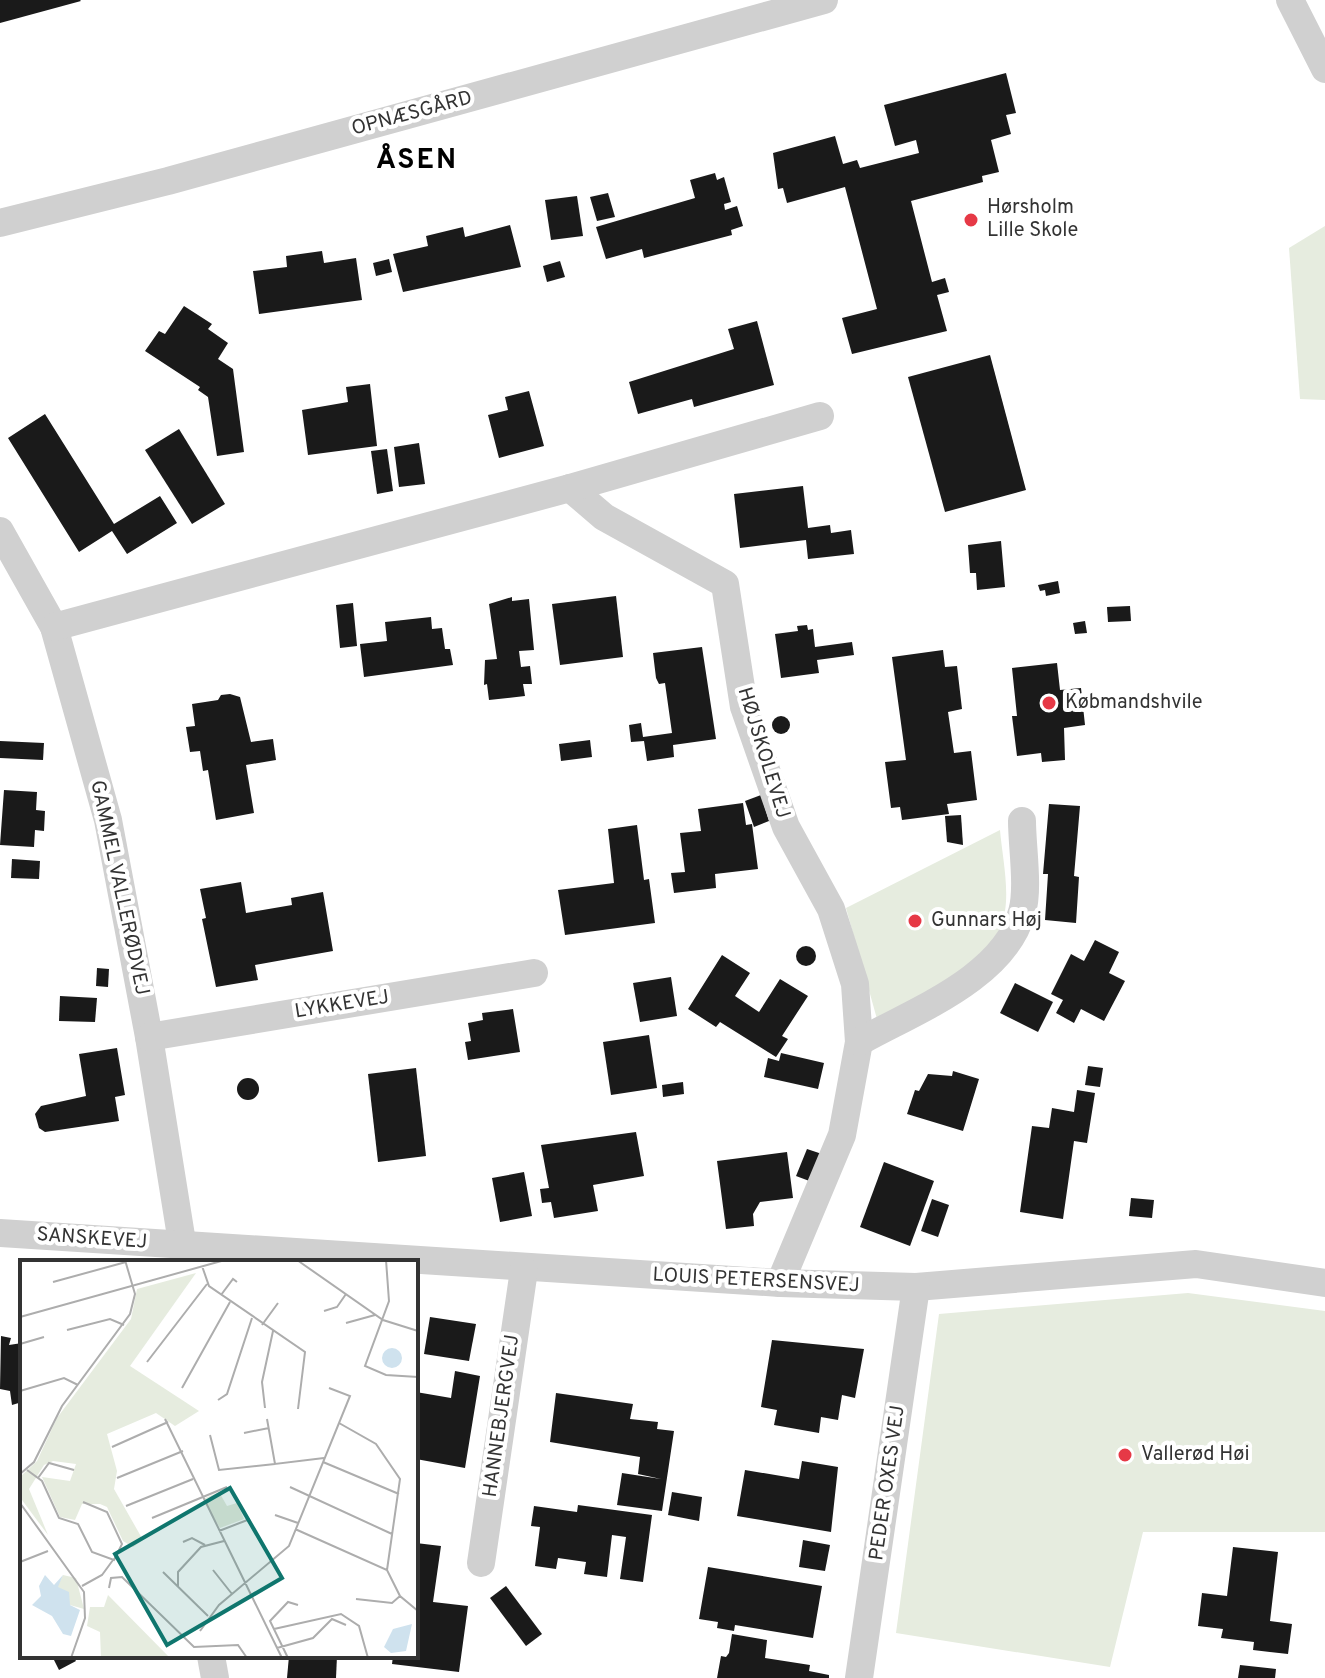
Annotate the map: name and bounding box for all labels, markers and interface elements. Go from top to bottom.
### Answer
street label: OPNÆSGÅRD [349,84,475,143]
district label: ÅSEN [376,143,458,179]
place label: Hørsholm Lille Skole [987,195,1078,244]
marker: Hørsholm Lille Skole [962,211,980,229]
street label: HØJSKOLEVEJ [731,684,795,822]
place label: Købmandshvile [1065,690,1203,716]
marker: Købmandshvile [1040,694,1058,712]
street label: GAMMEL VALLERØDVEJ [83,778,155,998]
place label: Gunnars Høj [931,908,1042,934]
marker: Gunnars Høj [906,912,924,930]
street label: LYKKEVEJ [293,985,391,1025]
street label: SANSKEVEJ [36,1222,148,1256]
inset map [20,1260,418,1658]
street label: LOUIS PETERSENSVEJ [652,1263,860,1299]
street label: HANNEBJERGVEJ [478,1333,526,1499]
street label: PEDER OXES VEJ [864,1404,912,1562]
place label: Vallerød Høi [1141,1442,1250,1468]
marker: Vallerød Høi [1116,1446,1134,1464]

